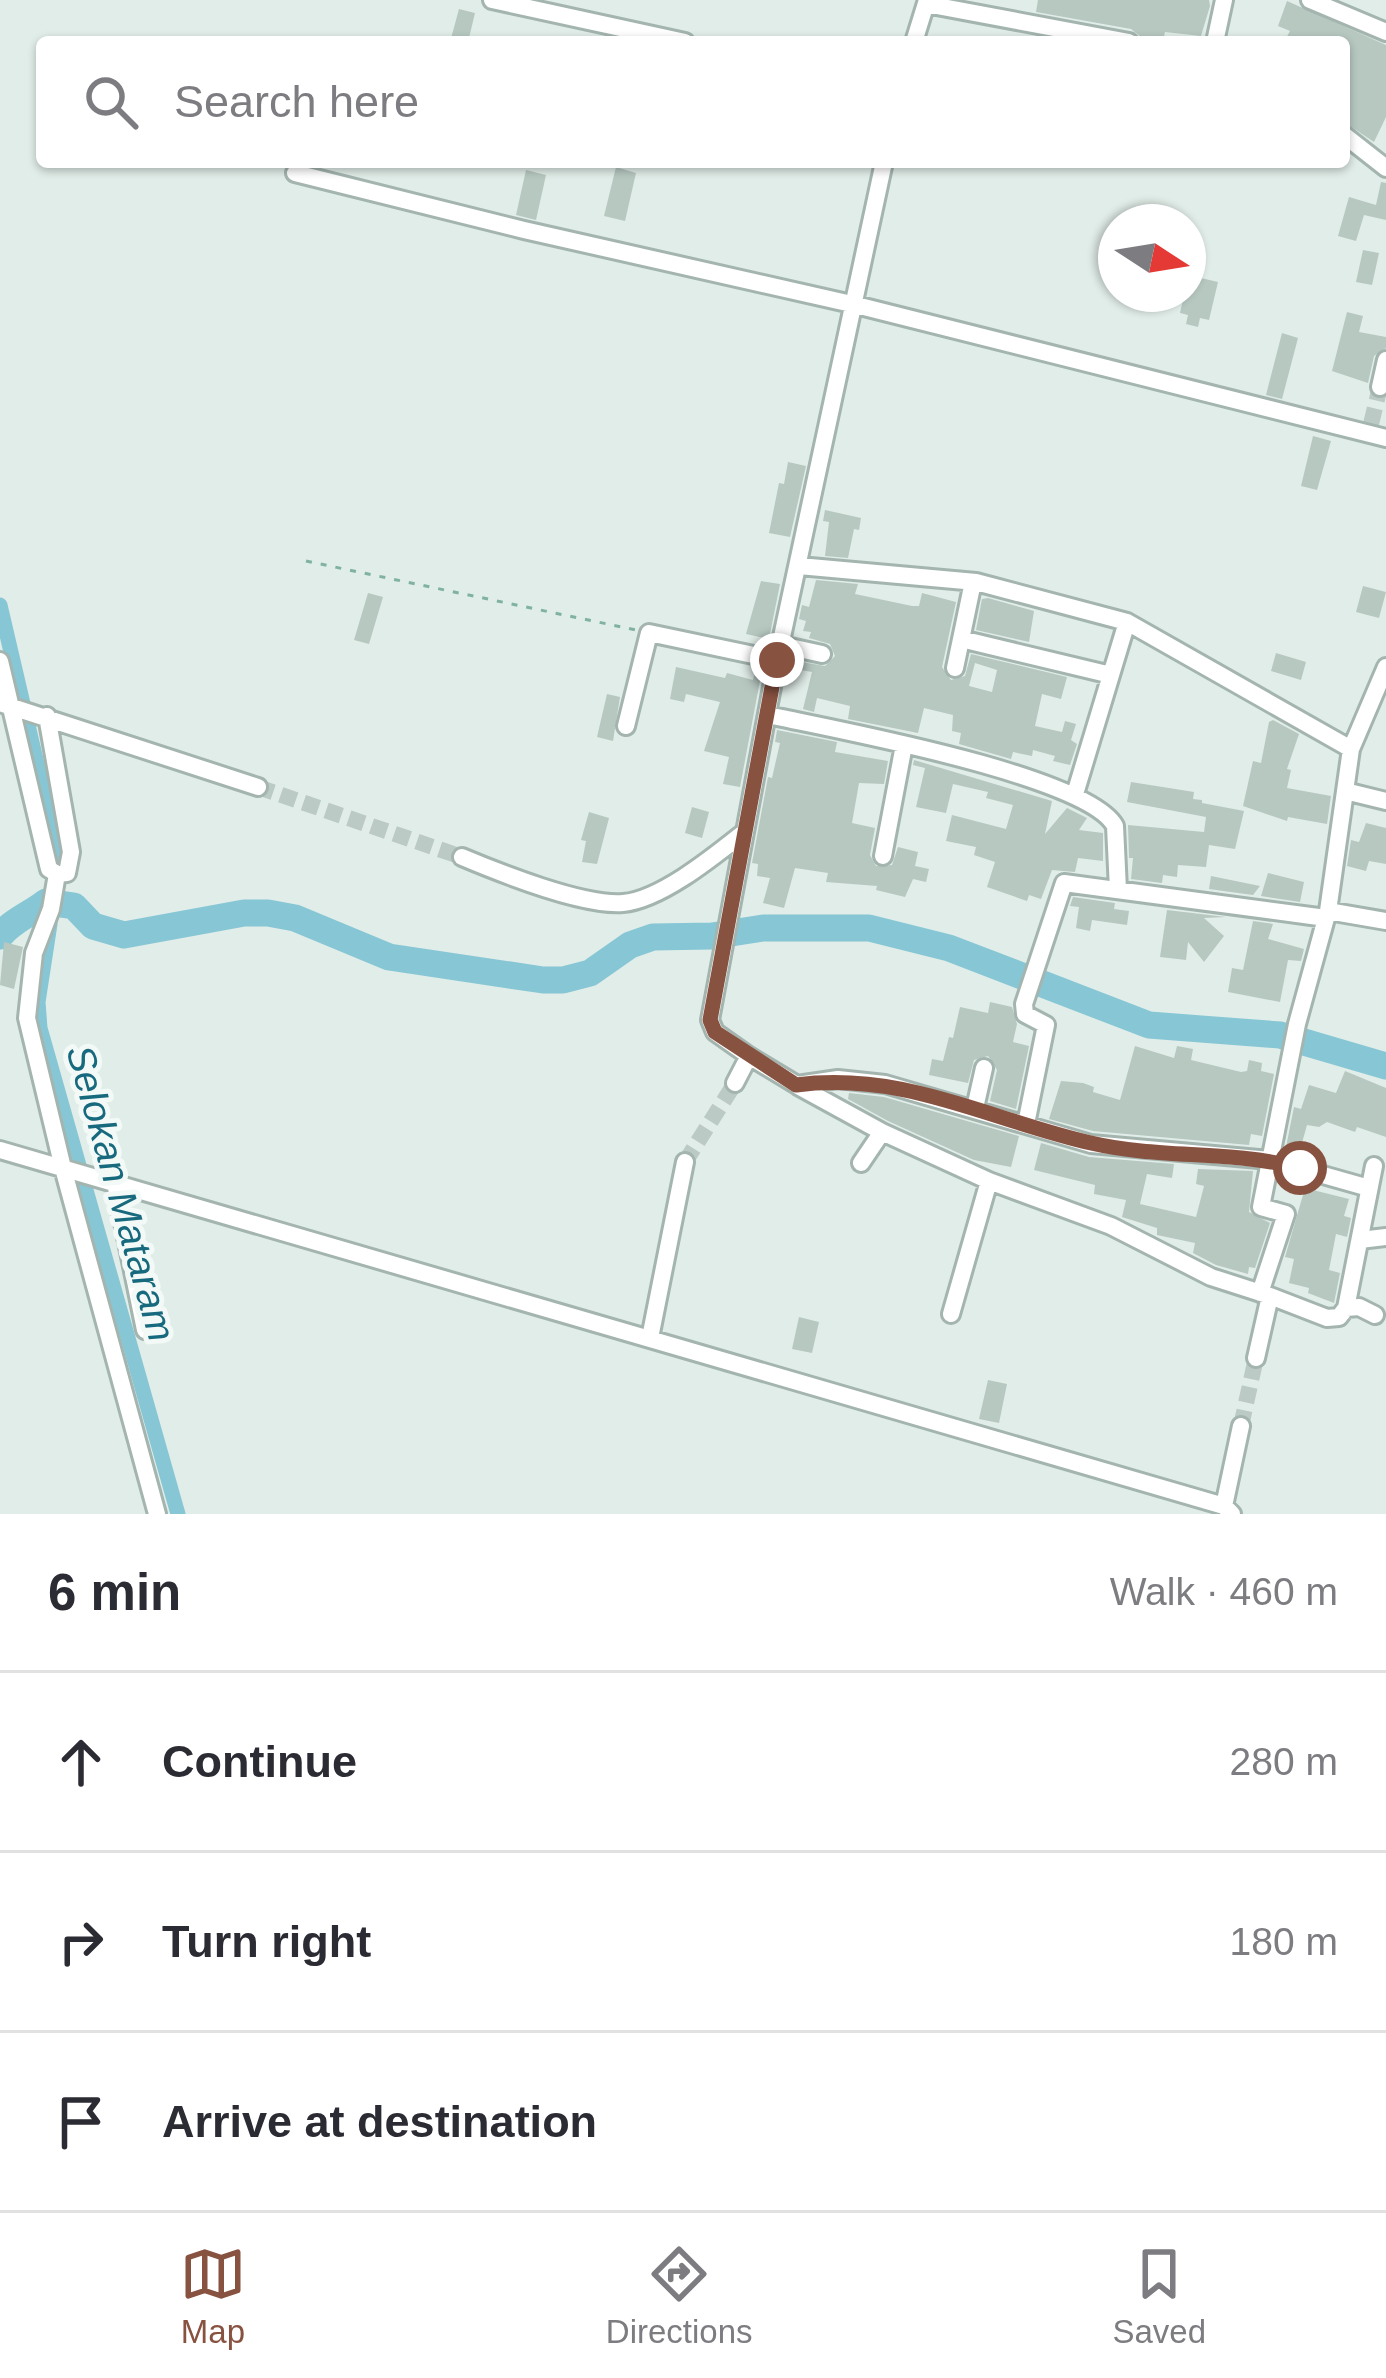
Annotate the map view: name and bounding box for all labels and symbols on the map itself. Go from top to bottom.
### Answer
north arrow [1098,204,1206,312]
route end [750,633,804,687]
water label: Selokan Mataram [58,1040,184,1346]
route start [1273,1141,1327,1195]

